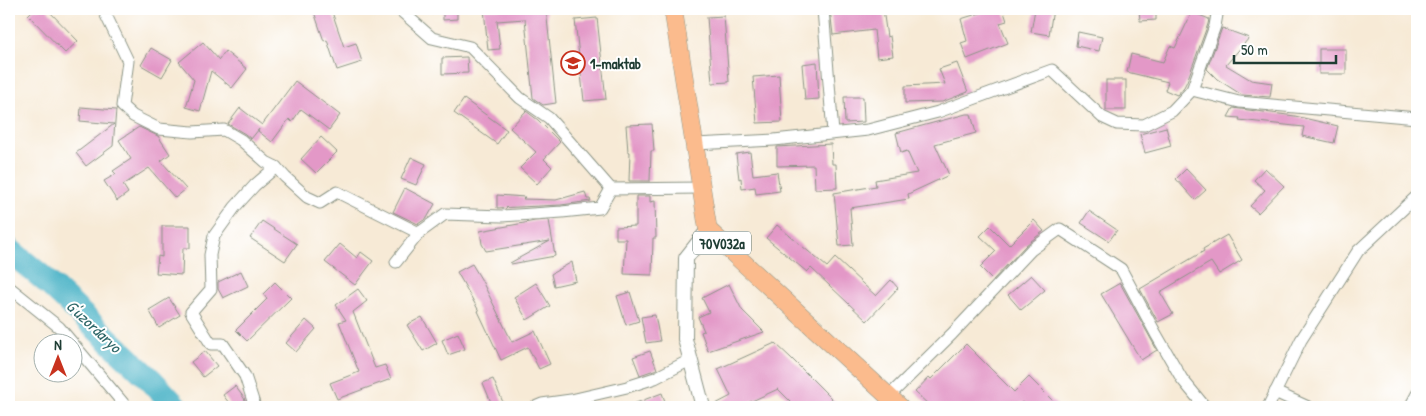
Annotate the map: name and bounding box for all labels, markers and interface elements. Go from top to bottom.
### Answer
scale bar [1234,32,1336,64]
text: 50 m [1241,39,1268,60]
school or university icon: 1-maktab [560,50,586,76]
place label: 1-maktab [590,53,641,74]
road number: 70V032a [693,232,751,254]
water label: G'uzordaryo [62,295,128,358]
north arrow [32,334,82,384]
text: N [54,335,62,354]

